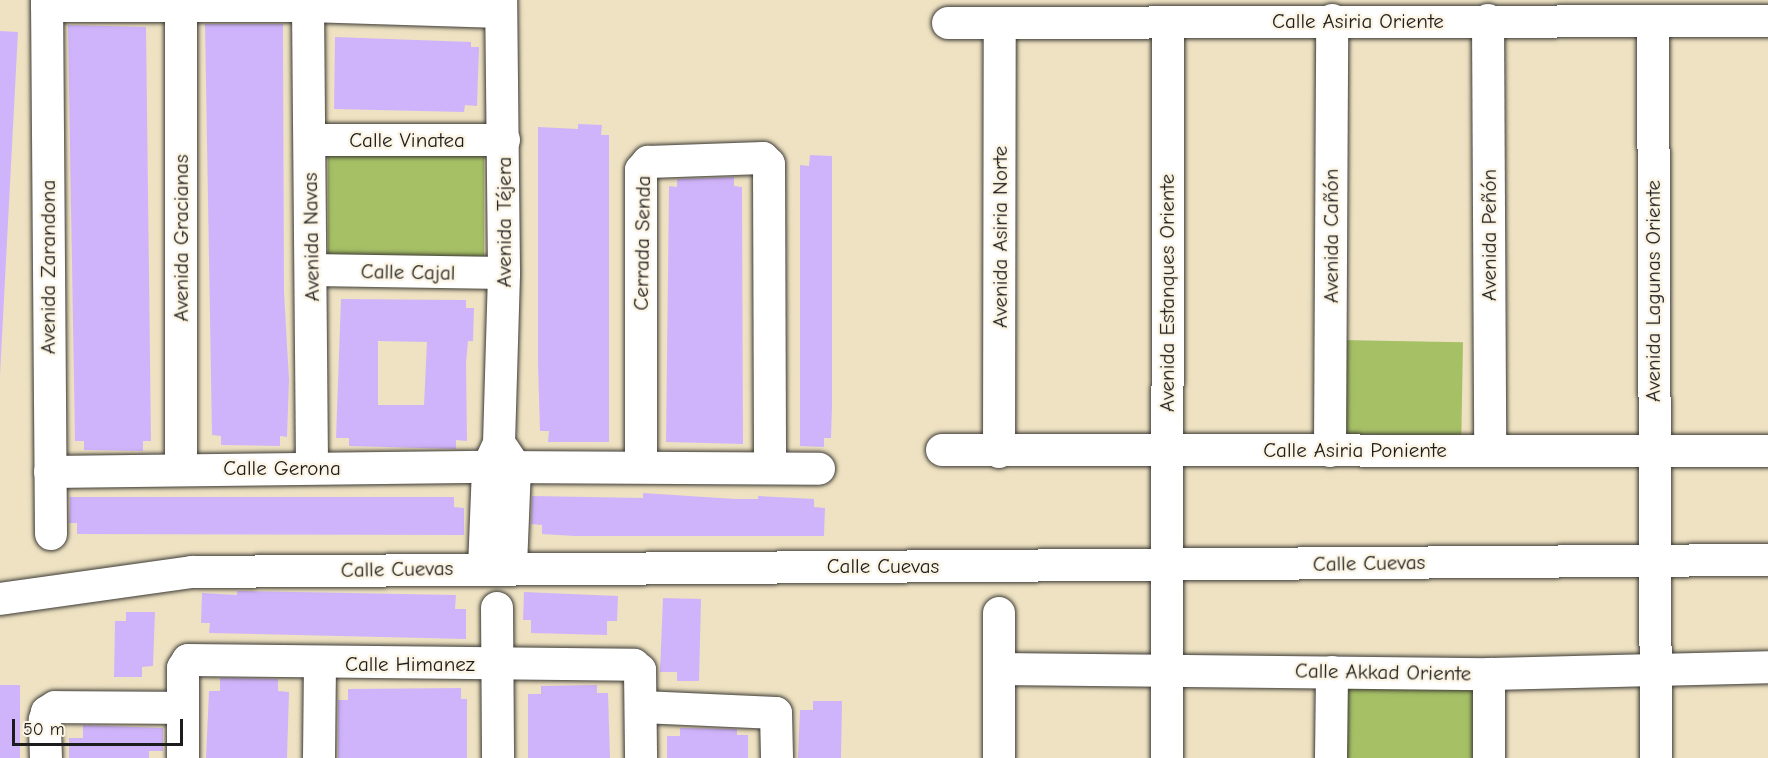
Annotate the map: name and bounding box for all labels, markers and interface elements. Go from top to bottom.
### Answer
street label: Calle Asiria Oriente [1272,8,1444,34]
street label: Calle Vinatea [349,127,465,153]
street label: Avenida Asiria Norte [987,146,1013,328]
street label: Avenida Gracianas [168,154,194,322]
street label: Avenida Téjera [491,157,517,287]
street label: Avenida Cañón [1318,169,1344,303]
street label: Avenida Peñón [1476,169,1502,301]
street label: Avenida Navas [297,172,325,302]
street label: Avenida Estanques Oriente [1154,174,1180,412]
street label: Cerrada Senda [628,175,656,311]
street label: Avenida Zarandona [35,180,61,354]
street label: Avenida Lagunas Oriente [1640,180,1666,402]
street label: Calle Cajal [360,259,456,285]
street label: Calle Asiria Poniente [1263,437,1447,463]
street label: Calle Gerona [223,455,341,481]
street label: Calle Cuevas [1313,549,1425,577]
street label: Calle Cuevas [827,553,939,579]
street label: Calle Cuevas [341,555,453,583]
street label: Calle Himanez [345,651,475,677]
street label: Calle Akkad Oriente [1295,658,1471,686]
scale bar [15,707,186,745]
text: 50 m [23,719,65,740]

